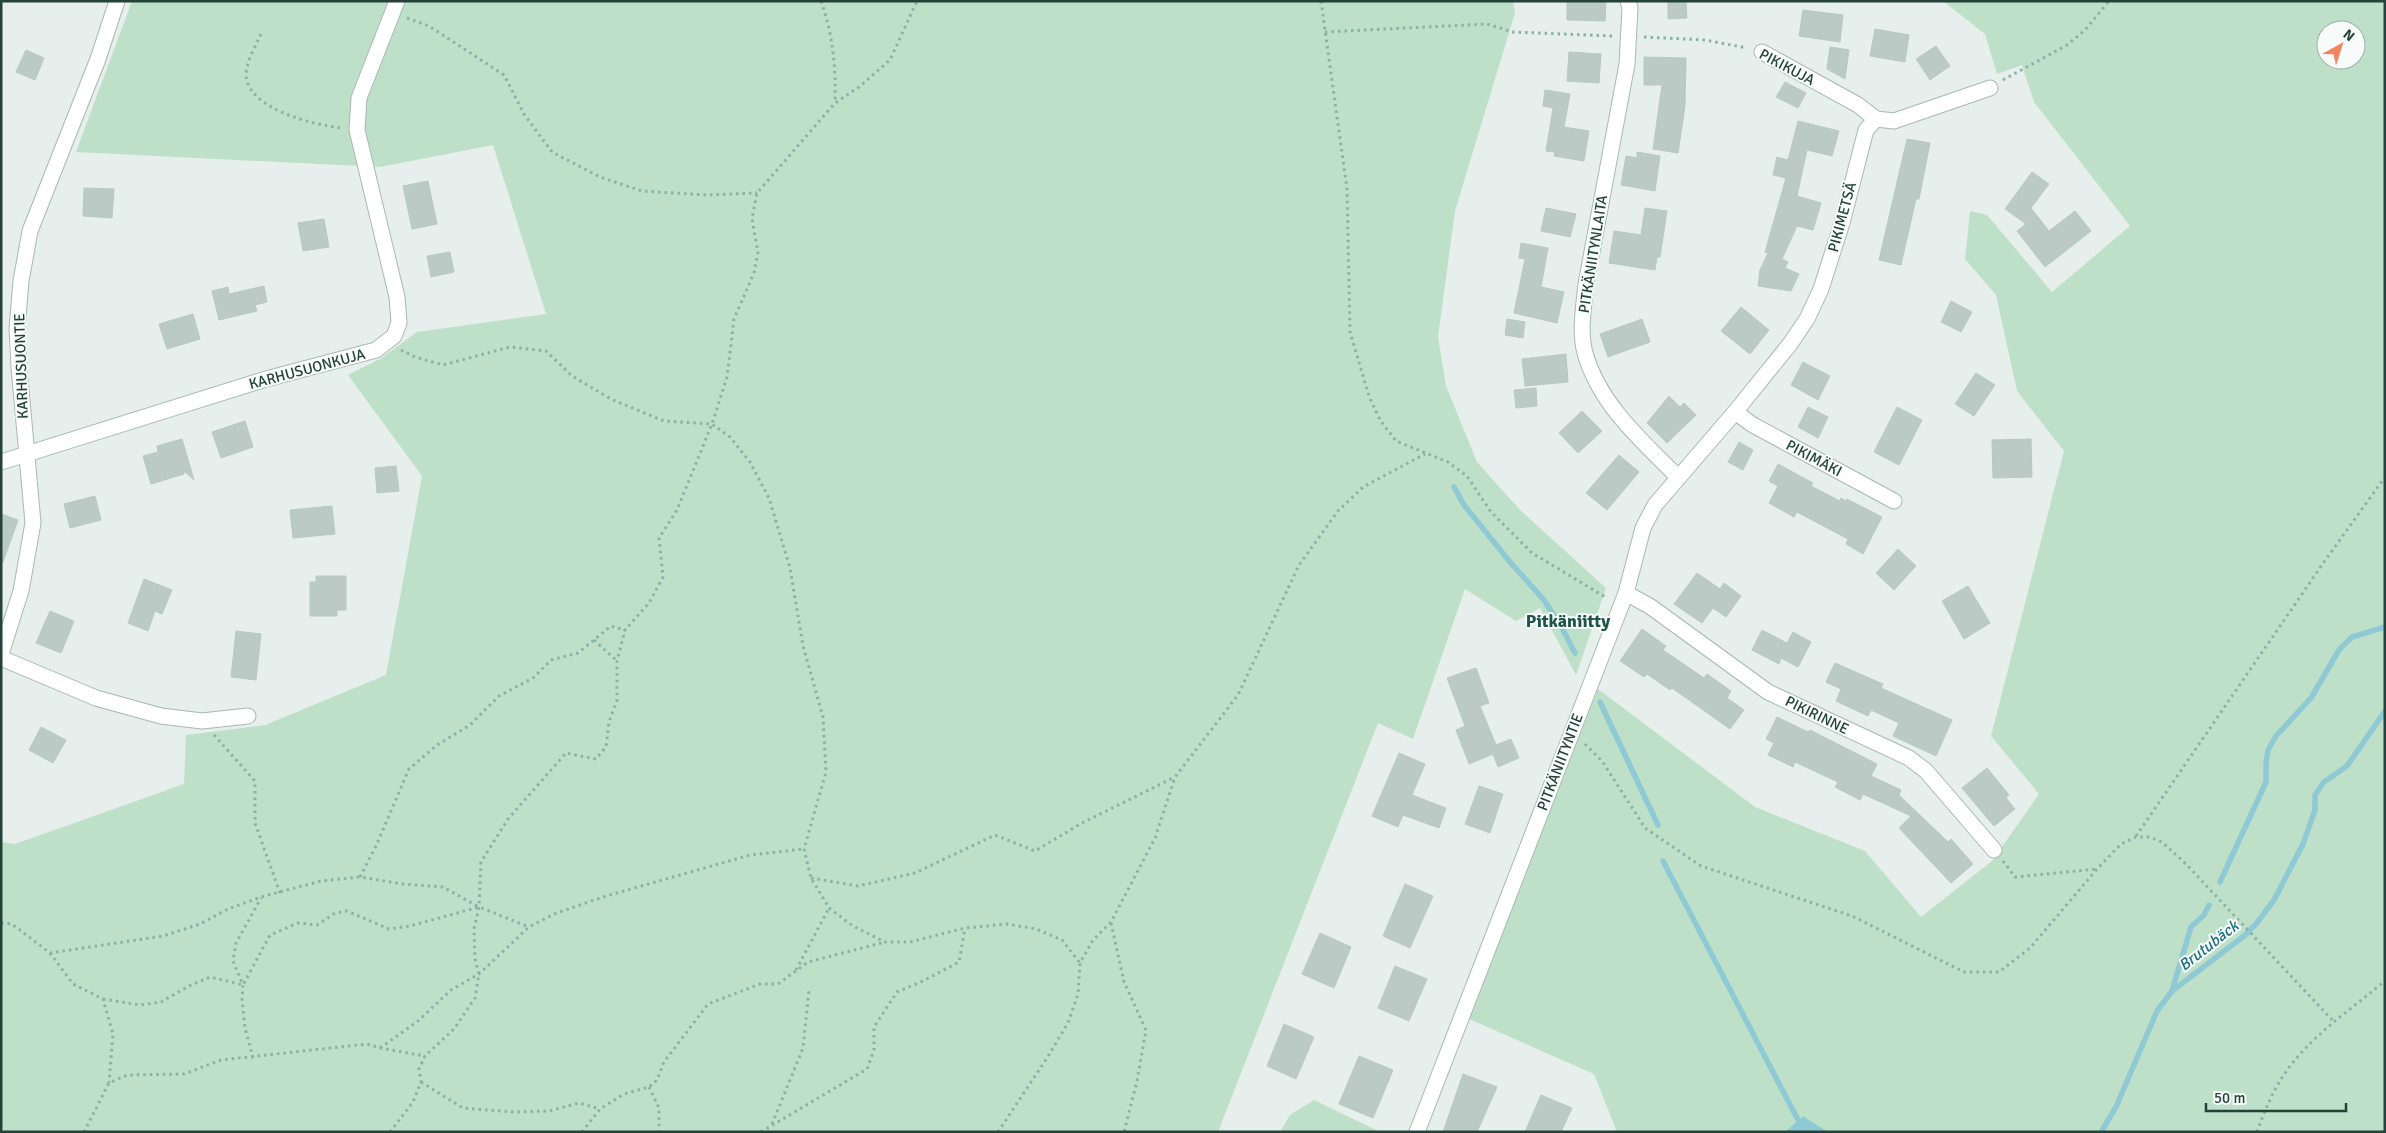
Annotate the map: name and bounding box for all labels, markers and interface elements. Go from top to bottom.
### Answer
north arrow [2316,20,2366,70]
text: N [2340,26,2358,45]
street label: PIKIKUJA [1756,45,1818,89]
street label: PIKIMETSÄ [1824,180,1860,254]
street label: PITKÄNIITYNLAITA [1575,194,1611,314]
street label: KARHUSUONTIE [10,313,32,419]
street label: KARHUSUONKUJA [247,345,367,393]
street label: PIKIMÄKI [1783,436,1845,480]
district label: Pitkäniitty [1526,610,1610,632]
street label: PIKIRINNE [1782,692,1852,738]
street label: PITKÄNIITYNTIE [1533,711,1587,813]
water label: Brutubäck [2175,915,2244,975]
scale bar [2206,1080,2346,1112]
text: 50 m [2214,1089,2245,1107]

